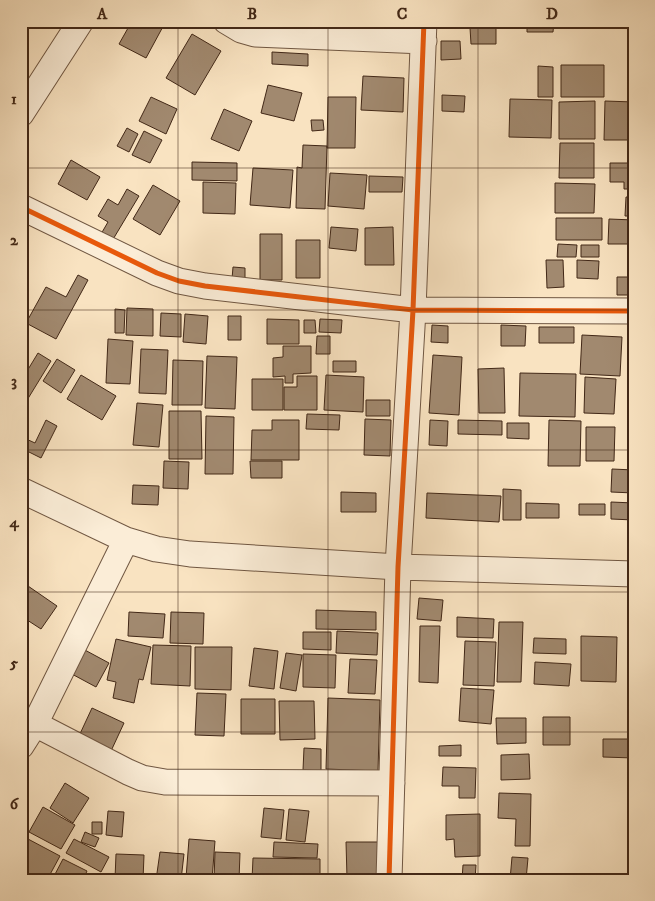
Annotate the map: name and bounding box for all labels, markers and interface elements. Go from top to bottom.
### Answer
text: A [96,4,108,24]
text: B [247,4,257,24]
text: C [397,4,407,24]
text: D [546,4,558,24]
text: 1 [11,89,17,109]
text: 2 [10,230,19,250]
text: 3 [11,371,17,391]
text: 4 [8,512,19,532]
text: 5 [9,653,18,673]
text: 6 [10,794,20,814]

